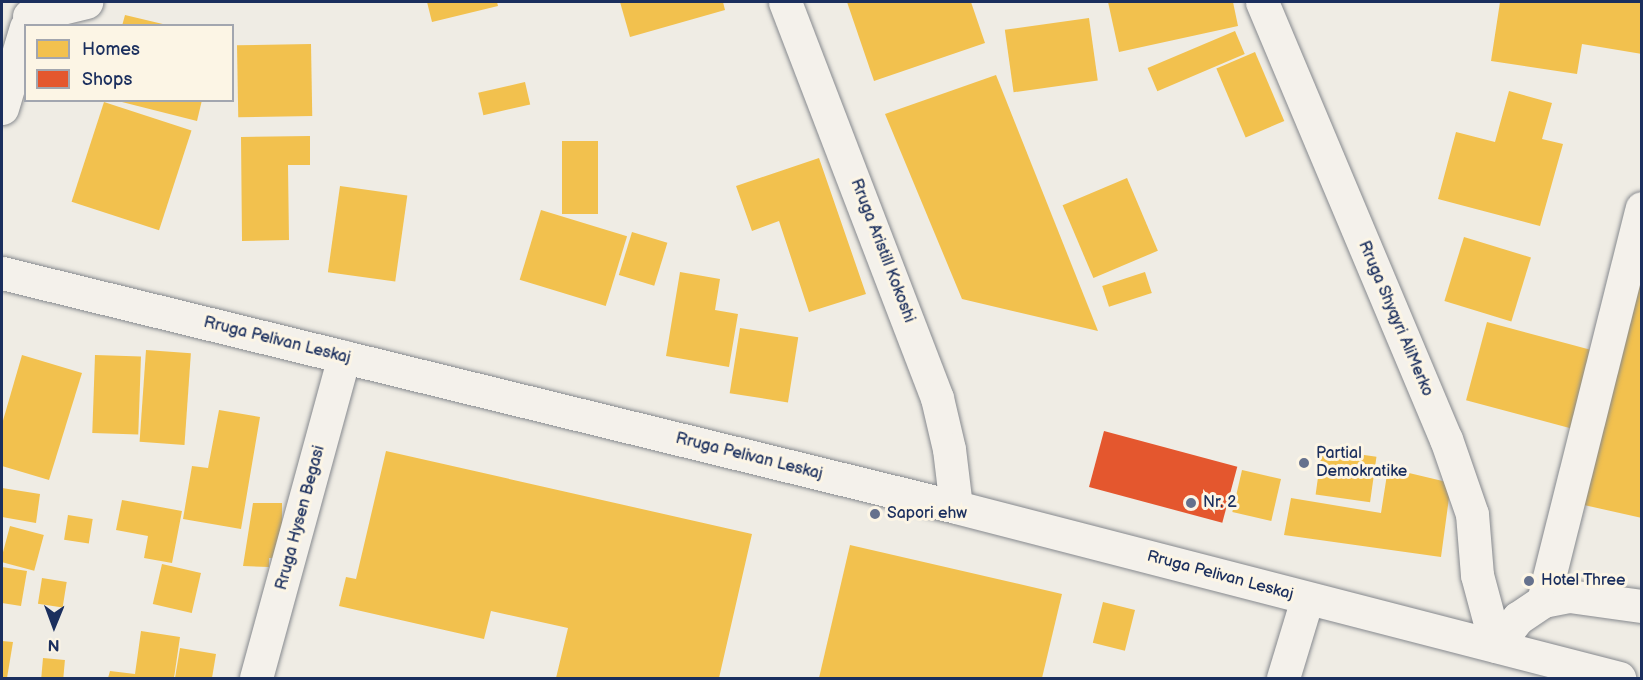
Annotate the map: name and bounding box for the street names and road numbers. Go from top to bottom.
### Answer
street label: Rruga Aristill Kokoshi [846,176,918,326]
street label: Rruga Shyqyri AliMerko [1353,238,1437,400]
street label: Rruga Pelivan Leskaj [202,313,352,369]
street label: Rruga Pelivan Leskaj [674,429,824,485]
street label: Rruga Hysen Begasi [272,444,330,592]
street label: Rruga Pelivan Leskaj [1145,547,1295,605]

